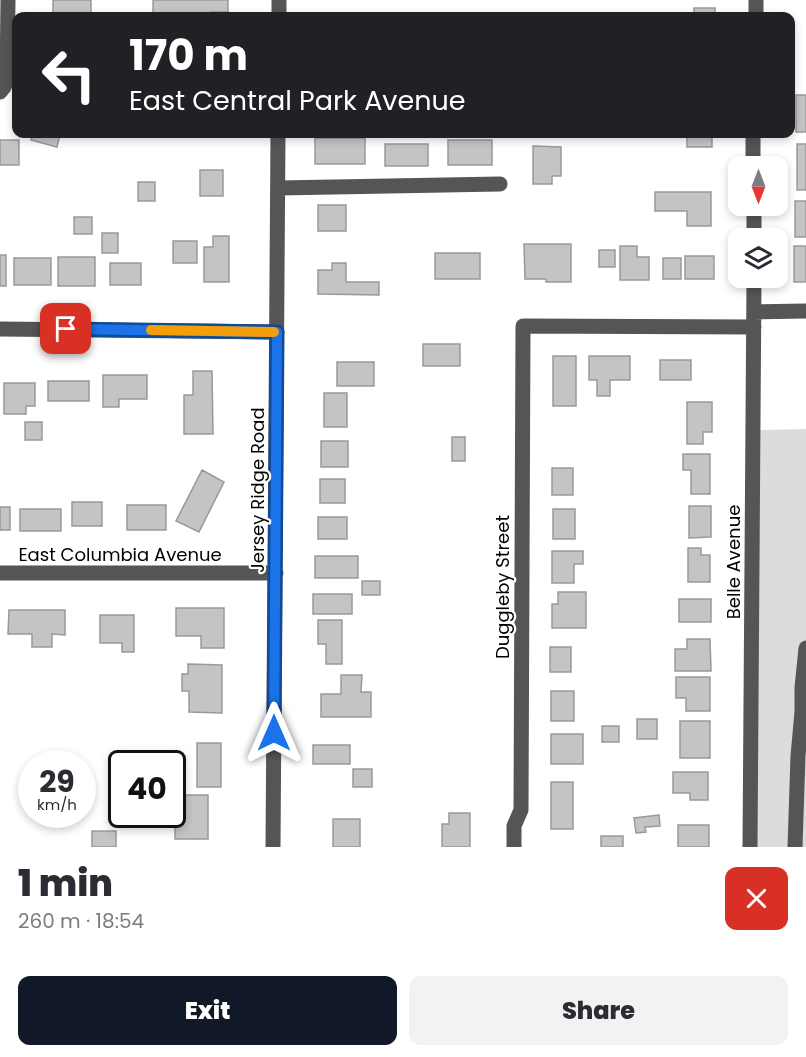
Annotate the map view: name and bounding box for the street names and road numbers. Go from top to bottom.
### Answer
street label: Jersey Ridge Road [245,407,270,573]
street label: Belle Avenue [721,505,746,619]
street label: Duggleby Street [490,515,515,659]
street label: East Columbia Avenue [18,542,222,567]

